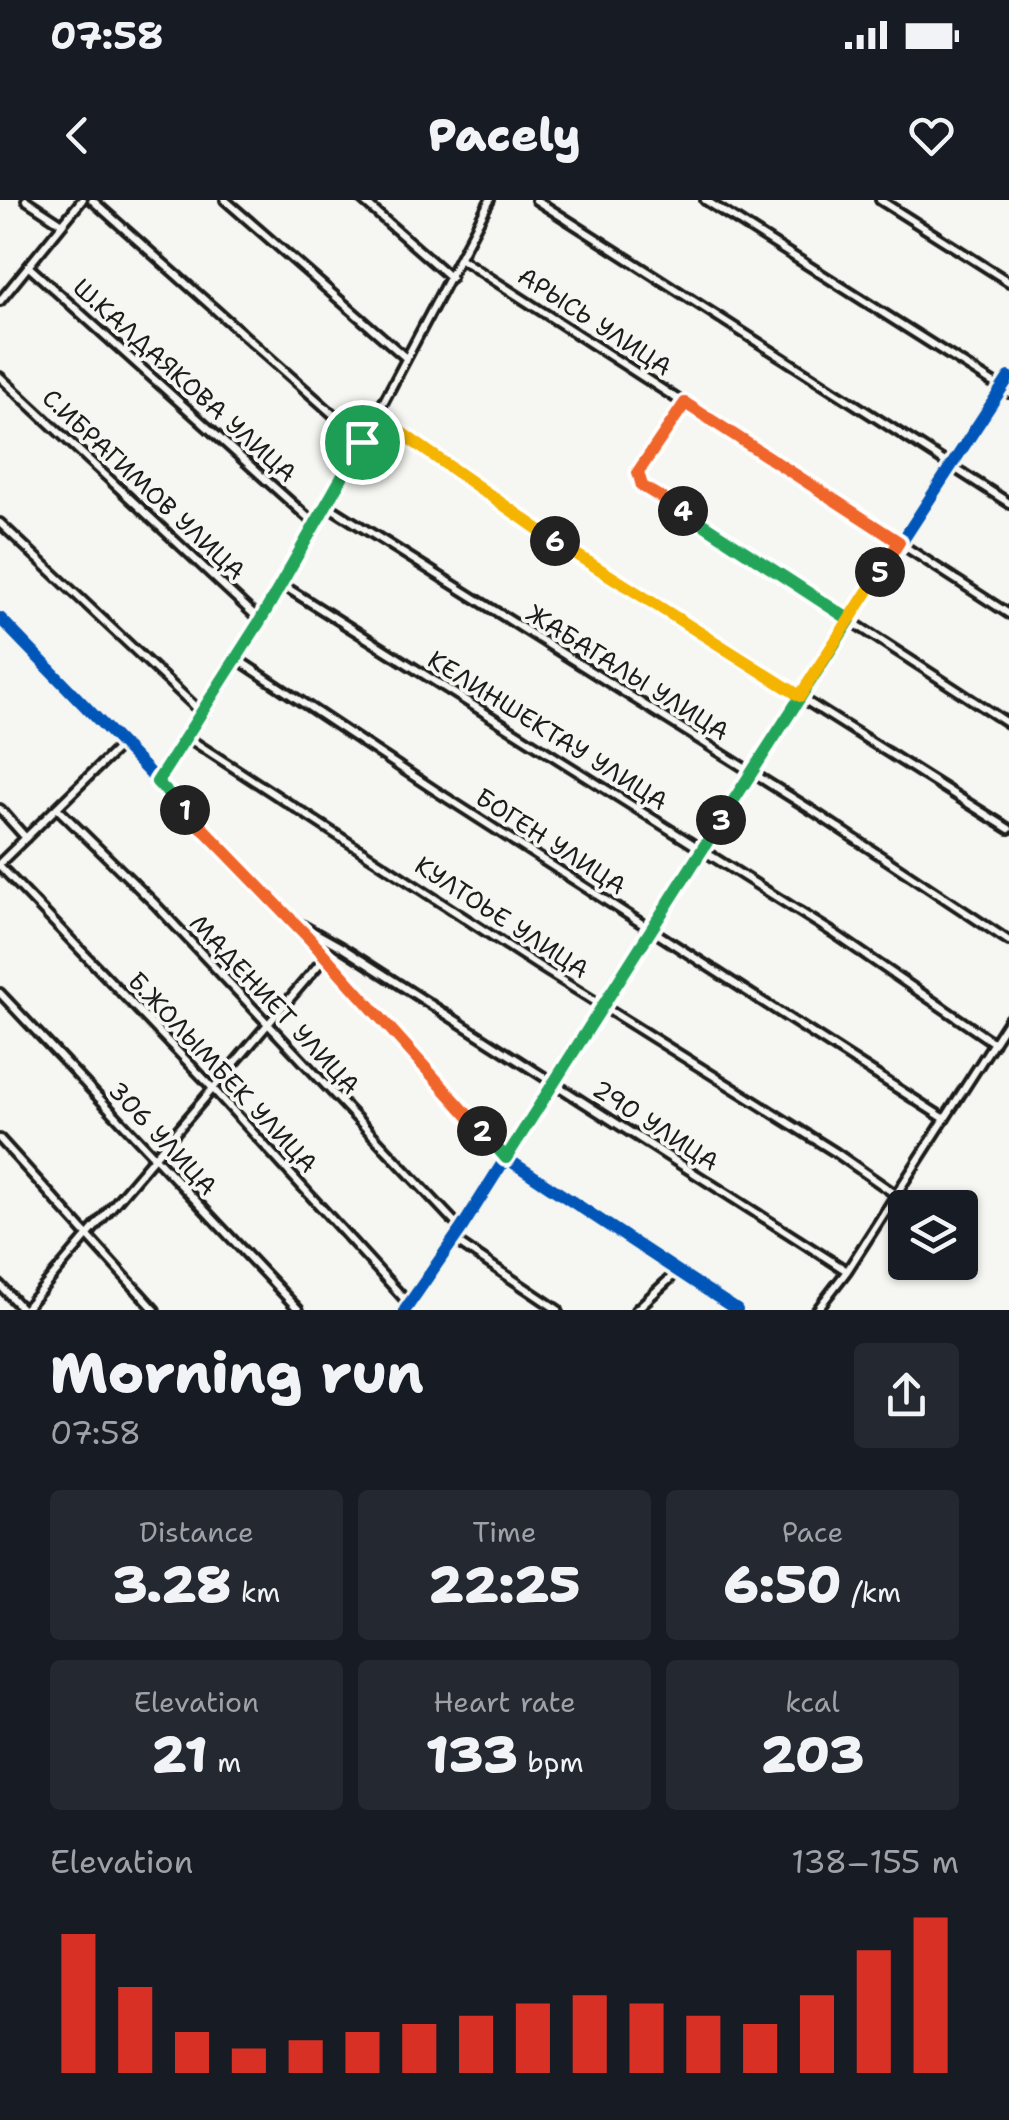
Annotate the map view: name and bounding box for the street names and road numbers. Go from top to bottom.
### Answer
street label: АРЫСЬ УЛИЦА [511,258,679,384]
street label: Ш.КАЛДАЯКОВА УЛИЦА [66,270,304,490]
street label: С.ИБРАГИМОВ УЛИЦА [35,381,253,587]
street label: ЖАБАГАЛЫ УЛИЦА [520,596,736,748]
street label: КЕЛИНШЕКТАУ УЛИЦА [421,642,675,818]
street label: БОГЕН УЛИЦА [469,780,633,902]
street label: КУЛТОЬЕ УЛИЦА [408,848,596,986]
street label: МАДЕНИЕТ УЛИЦА [182,906,368,1102]
street label: Б.ЖОЛЫМБЕК УЛИЦА [121,964,325,1180]
street label: 290 УЛИЦА [586,1072,726,1178]
street label: 306 УЛИЦА [101,1073,225,1203]

